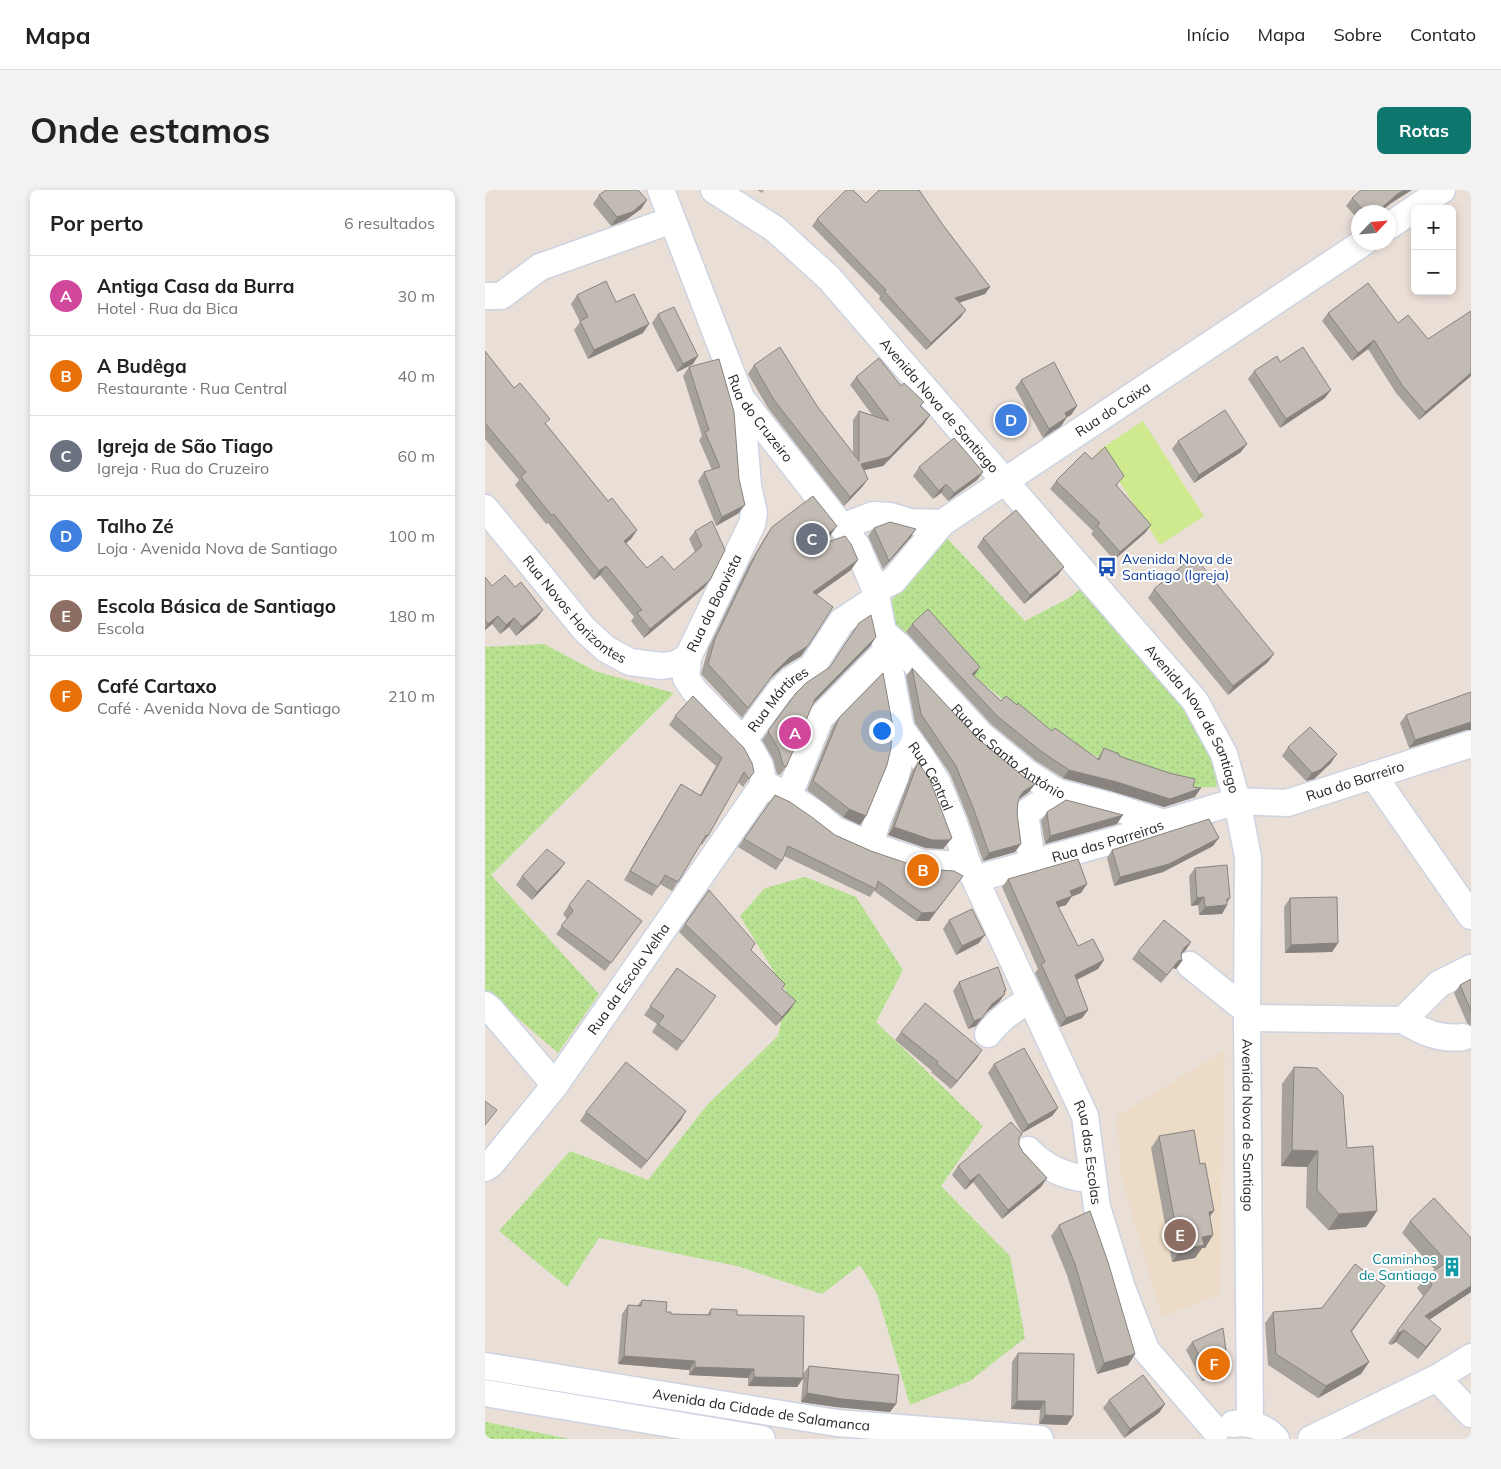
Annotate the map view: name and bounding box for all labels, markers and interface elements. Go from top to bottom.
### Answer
text: Mapa [25,20,91,50]
text: Início [1187,23,1230,46]
text: Mapa [1258,23,1305,46]
text: Sobre [1333,23,1382,46]
text: Contato [1410,23,1476,46]
button: Rotas [1377,107,1471,154]
text: Onde estamos [30,108,270,152]
north arrow [1351,205,1396,250]
map controls [1411,205,1456,295]
button: + [1411,205,1456,250]
text: Por perto [50,210,144,236]
text: 6 resultados [344,213,435,233]
button: − [1411,250,1456,295]
text: Antiga Casa da Burra [97,274,294,298]
text: A [60,286,72,306]
text: 30 m [398,286,435,306]
text: Hotel · Rua da Bica [97,298,238,318]
street label: Avenida Nova de Santiago [876,334,1003,477]
text: A Budêga [97,354,187,378]
text: B [60,366,72,386]
text: 40 m [398,366,435,386]
street label: Rua do Cruzeiro [724,372,797,466]
text: Restaurante · Rua Central [97,378,287,398]
street label: Rua do Caixa [1072,378,1154,441]
pin: D [995,401,1027,439]
text: Igreja de São Tiago [97,434,273,458]
text: C [61,446,71,466]
text: 60 m [398,446,435,466]
text: Igreja · Rua do Cruzeiro [97,458,269,478]
text: Talho Zé [97,514,174,538]
pin: C [796,520,828,558]
text: D [60,526,72,546]
text: 100 m [388,526,435,546]
text: Loja · Avenida Nova de Santiago [97,538,338,558]
place label: Avenida Nova de Santiago (Igreja) [1122,550,1233,584]
street label: Rua da Boavista [682,551,746,655]
street label: Rua Novos Horizontes [519,552,630,667]
bus stop icon: Avenida Nova de Santiago (Igreja) [1096,556,1118,578]
text: Escola Básica de Santiago [97,594,336,618]
text: E [61,606,71,626]
text: 180 m [388,606,435,626]
text: Escola [97,618,145,638]
street label: Avenida Nova de Santiago [1141,641,1243,795]
street label: Rua Mártires [744,662,812,736]
text: Café Cartaxo [97,674,217,698]
text: F [61,686,71,706]
text: 210 m [388,686,435,706]
text: Café · Avenida Nova de Santiago [97,698,341,718]
street label: Rua de Santo António [948,700,1067,803]
pin: A [779,714,811,752]
your location [869,718,895,744]
street label: Rua Central [904,738,957,813]
street label: Rua do Barreiro [1304,757,1406,805]
street label: Rua das Parreiras [1050,816,1167,866]
pin: B [907,851,939,889]
street label: Rua da Escola Velha [584,920,674,1038]
street label: Avenida Nova de Santiago [1238,1039,1257,1212]
street label: Rua das Escolas [1070,1097,1106,1206]
pin: E [1164,1216,1196,1254]
place label: Caminhos de Santiago [1359,1250,1437,1284]
building icon: Caminhos de Santiago [1441,1256,1463,1278]
pin: F [1198,1345,1230,1383]
street label: Avenida da Cidade de Salamanca [652,1384,871,1435]

